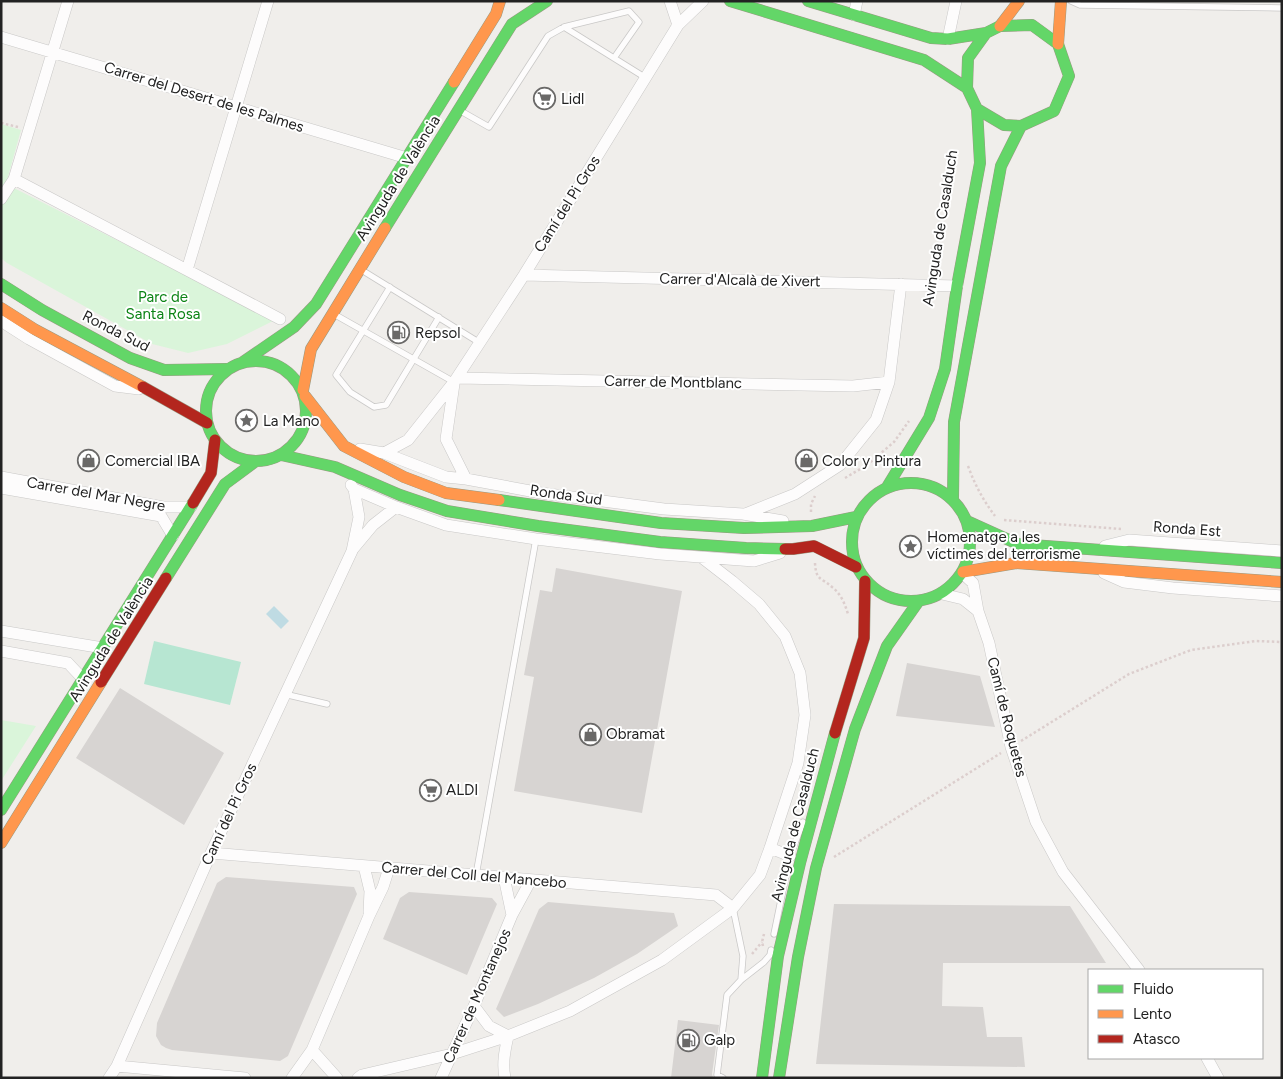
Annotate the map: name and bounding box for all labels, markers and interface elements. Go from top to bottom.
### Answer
street label: Carrer del Desert de les Palmes [102,58,306,136]
supermarket icon: Lidl [533,87,557,111]
place label: Lidl [561,90,584,108]
street label: Avinguda de València [352,112,444,244]
street label: Avinguda de Casalduch [919,149,961,307]
street label: Camí del Pi Gros [530,152,604,256]
street label: Carrer d'Alcalà de Xivert [659,270,821,290]
park label: Parc de Santa Rosa [126,288,200,323]
street label: Ronda Sud [79,306,153,356]
fuel station icon: Repsol [387,321,411,345]
place label: Repsol [415,324,460,342]
street label: Carrer de Montblanc [604,372,742,392]
place icon: La Mano [235,409,259,433]
place label: La Mano [263,412,320,430]
shop icon: Comercial IBA [77,449,101,473]
shop icon: Color y Pintura [794,449,818,473]
place label: Comercial IBA [105,452,200,470]
place label: Color y Pintura [822,452,921,470]
street label: Carrer del Mar Negre [25,473,167,515]
street label: Ronda Sud [529,481,603,509]
street label: Ronda Est [1152,518,1222,540]
place label: Homenatge a les víctimes del terrorisme [927,528,1080,563]
place icon: Homenatge a les víctimes del terrorisme [899,534,923,558]
street label: Avinguda de València [65,573,157,705]
street label: Camí de Roquetes [983,655,1031,779]
shop icon: Obramat [578,722,602,746]
place label: Obramat [606,725,666,743]
street label: Avinguda de Casalduch [767,746,823,904]
street label: Camí del Pi Gros [198,760,260,868]
supermarket icon: ALDI [418,778,442,802]
place label: ALDI [446,781,478,799]
street label: Carrer del Coll del Mancebo [381,858,568,892]
street label: Carrer de Montanejos [439,926,515,1066]
legend [1088,969,1263,1059]
text: Fluido [1133,980,1174,998]
text: Lento [1133,1005,1172,1023]
fuel station icon: Galp [676,1028,700,1052]
text: Atasco [1133,1030,1181,1048]
place label: Galp [704,1031,735,1049]

